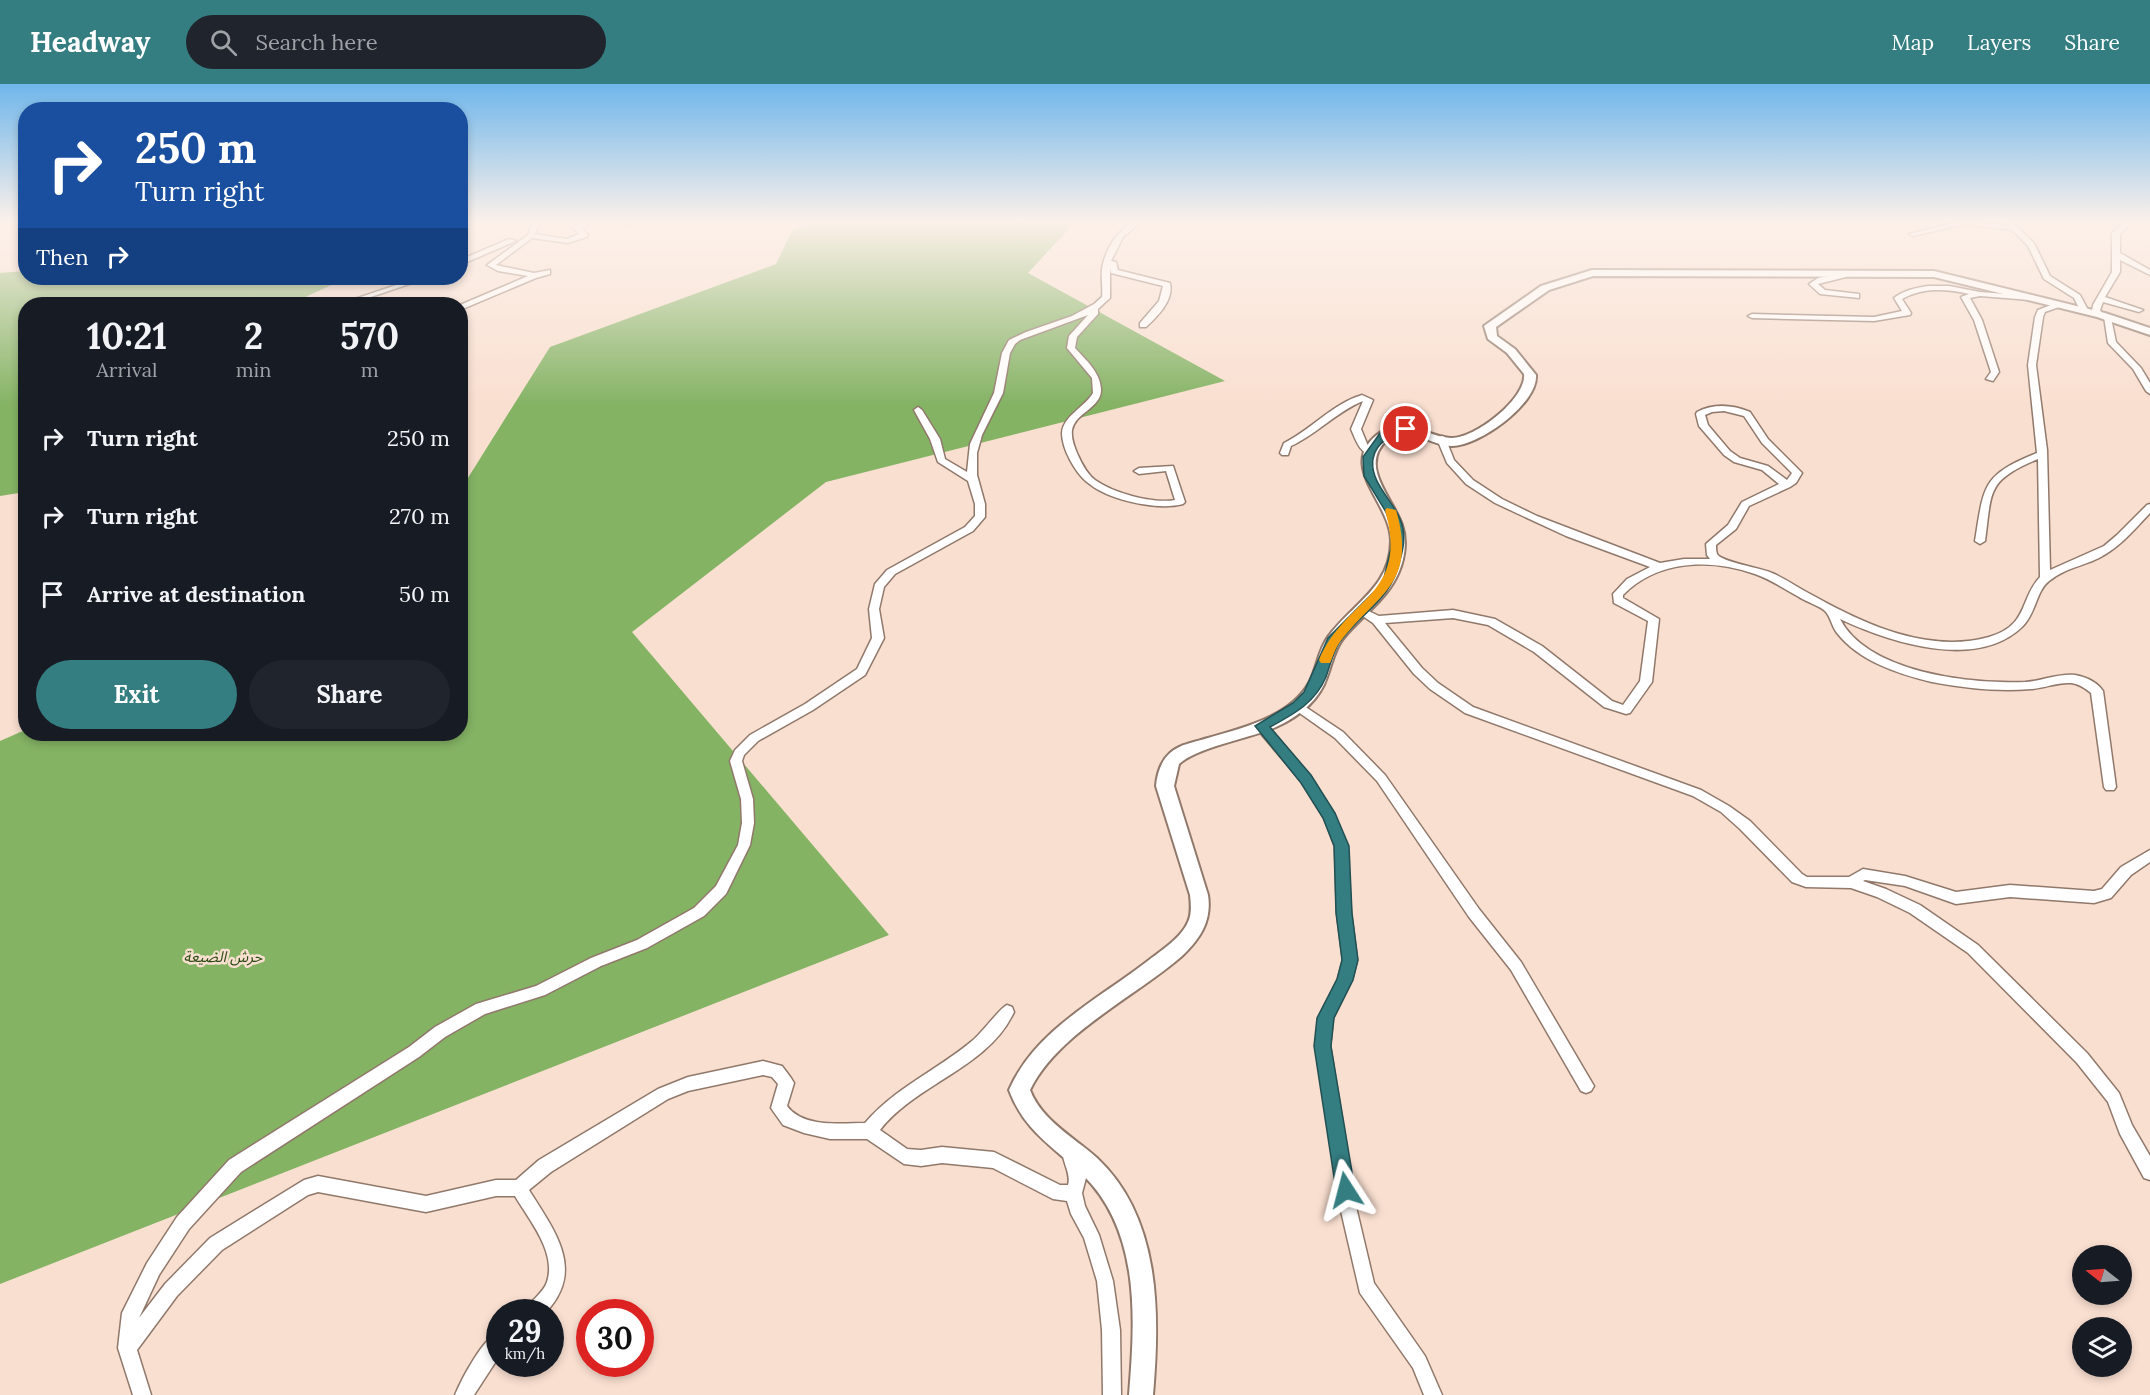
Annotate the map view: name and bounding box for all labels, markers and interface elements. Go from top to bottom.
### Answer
search box [186,15,606,69]
text: Headway [30,24,150,60]
icon: search [207,26,240,59]
text: Search here [255,28,378,56]
text: Map [1891,29,1934,56]
text: Layers [1967,29,2031,56]
text: Share [2064,29,2120,56]
text: 250 m [135,121,256,175]
icon: right [36,126,114,204]
text: Turn right [135,174,264,208]
icon: right [101,240,134,273]
text: Then [36,243,89,271]
text: 10:21 [87,313,167,359]
text: 2 [244,313,263,359]
text: 570 [340,313,399,359]
text: Arrival [96,357,157,382]
text: min [236,357,271,382]
text: m [361,357,379,382]
pin [1380,403,1431,454]
icon: arrive [1389,412,1422,445]
icon: right [36,422,69,455]
text: Turn right [87,424,198,452]
text: 250 m [387,424,450,452]
icon: right [36,500,69,533]
text: Turn right [87,502,198,530]
text: 270 m [389,502,450,530]
icon: arrive [36,578,69,611]
text: Arrive at destination [87,580,305,608]
text: 50 m [399,580,450,608]
button: Exit [36,660,237,729]
button: Share [249,660,450,729]
park label: حرش الضيعة [184,947,263,966]
position arrow [1314,1158,1378,1222]
north arrow [2072,1245,2132,1305]
map controls [2072,1245,2132,1377]
speed limit sign: 30 [576,1299,654,1377]
text: 29 [508,1312,542,1350]
button: layers [2072,1317,2132,1377]
text: km/h [505,1344,545,1363]

